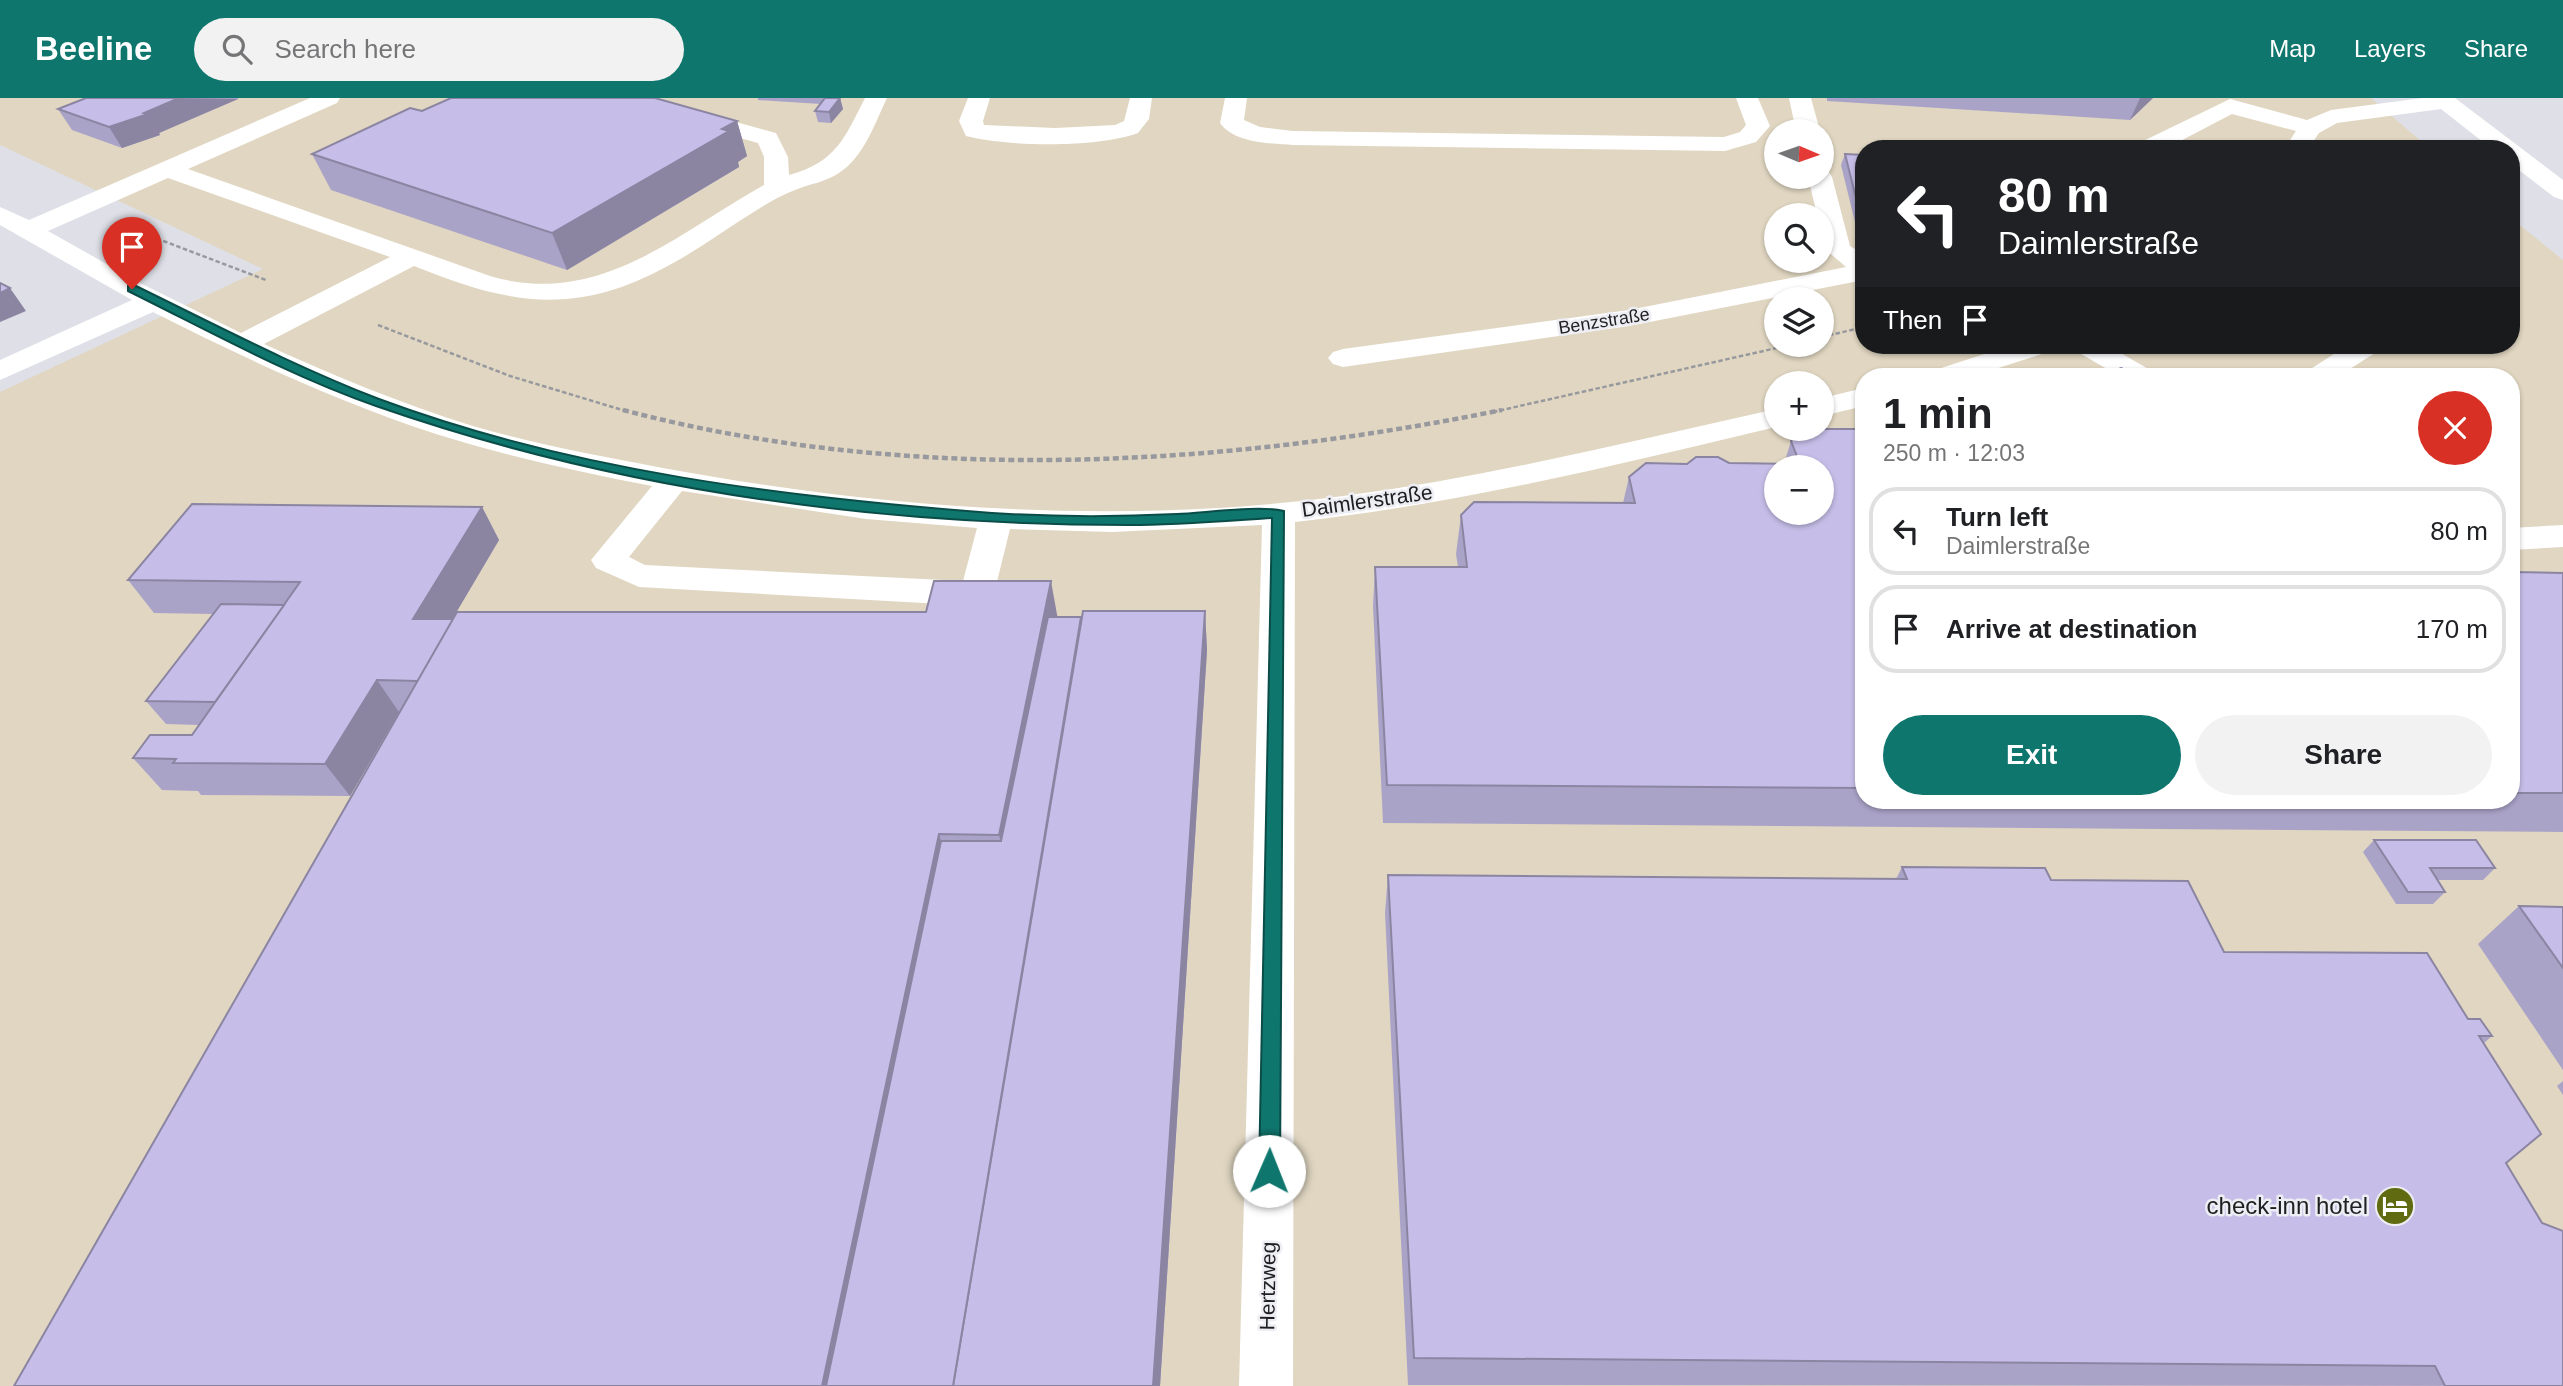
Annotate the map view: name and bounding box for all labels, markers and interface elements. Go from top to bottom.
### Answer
search box [194,18,684,81]
text: Beeline [35,30,152,67]
icon: search [218,30,256,68]
text: Search here [274,34,416,64]
text: Map [2269,35,2316,62]
text: Layers [2354,35,2426,62]
text: Share [2464,35,2528,62]
north arrow [1764,119,1834,189]
map controls [1764,119,1834,525]
icon: left [1883,168,1974,259]
text: 80 m [1998,168,2110,222]
button: search [1764,203,1834,273]
pin [102,217,162,289]
text: Daimlerstraße [1998,225,2199,261]
icon: arrive [113,228,151,266]
button: layers [1764,287,1834,357]
icon: arrive [1956,301,1994,339]
street label: Benzstraße [1557,304,1651,338]
text: Then [1883,305,1942,335]
button: + [1764,371,1834,441]
text: 1 min [1883,390,1993,437]
button: close [2418,391,2492,465]
text: 250 m · 12:03 [1883,440,2025,466]
button: − [1764,455,1834,525]
street label: Daimlerstraße [1300,480,1434,521]
text: Turn left [1946,502,2048,532]
icon: left [1887,512,1925,550]
text: 80 m [2430,516,2488,546]
text: Daimlerstraße [1946,533,2090,559]
icon: arrive [1887,610,1925,648]
text: Arrive at destination [1946,614,2197,644]
text: 170 m [2416,614,2488,644]
button: Exit [1883,715,2181,795]
button: Share [2195,715,2492,795]
position arrow [1232,1134,1306,1208]
hotel icon: check-inn hotel [2374,1185,2416,1227]
place label: check-inn hotel [2207,1192,2368,1219]
street label: Hertzweg [1255,1241,1280,1331]

